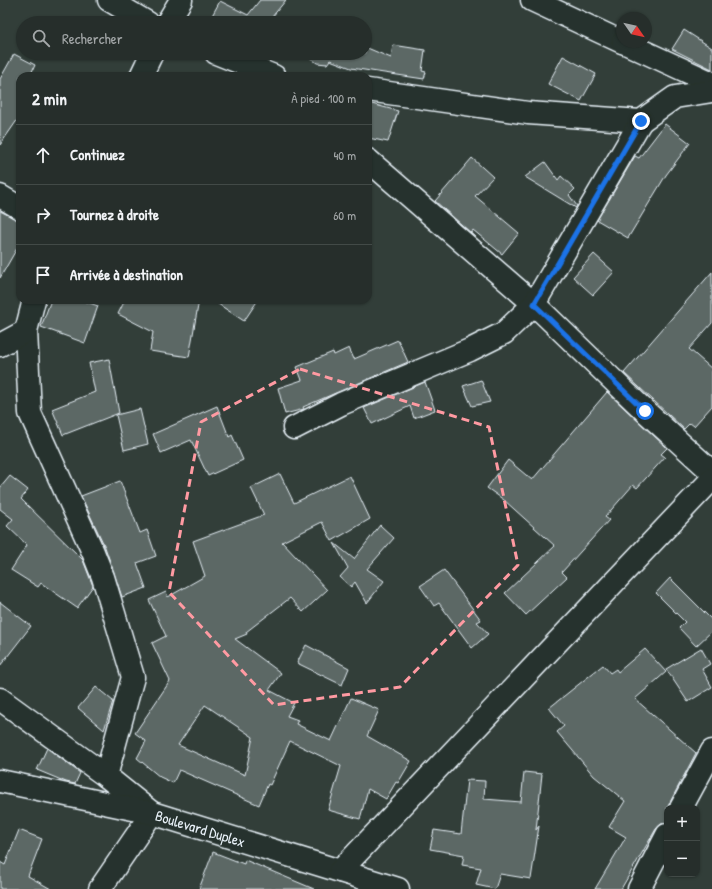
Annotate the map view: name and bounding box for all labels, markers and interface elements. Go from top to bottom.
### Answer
north arrow [616,12,652,48]
search box [16,16,372,60]
icon: search [30,27,52,49]
text: Rechercher [62,28,123,49]
text: 2 min [32,87,67,110]
text: À pied · 100 m [291,89,356,107]
route end [632,112,650,130]
icon: ahead [32,144,54,166]
text: Continuez [70,144,125,165]
text: 40 m [333,146,356,164]
icon: right [32,204,54,226]
text: Tournez à droite [70,204,159,225]
text: 60 m [333,206,356,224]
icon: arrive [32,264,54,286]
text: Arrivée à destination [70,264,183,285]
route start [636,402,654,420]
street label: Boulevard Duplex [153,804,248,852]
map controls [664,805,700,877]
button: + [664,805,700,841]
button: − [664,841,700,877]

